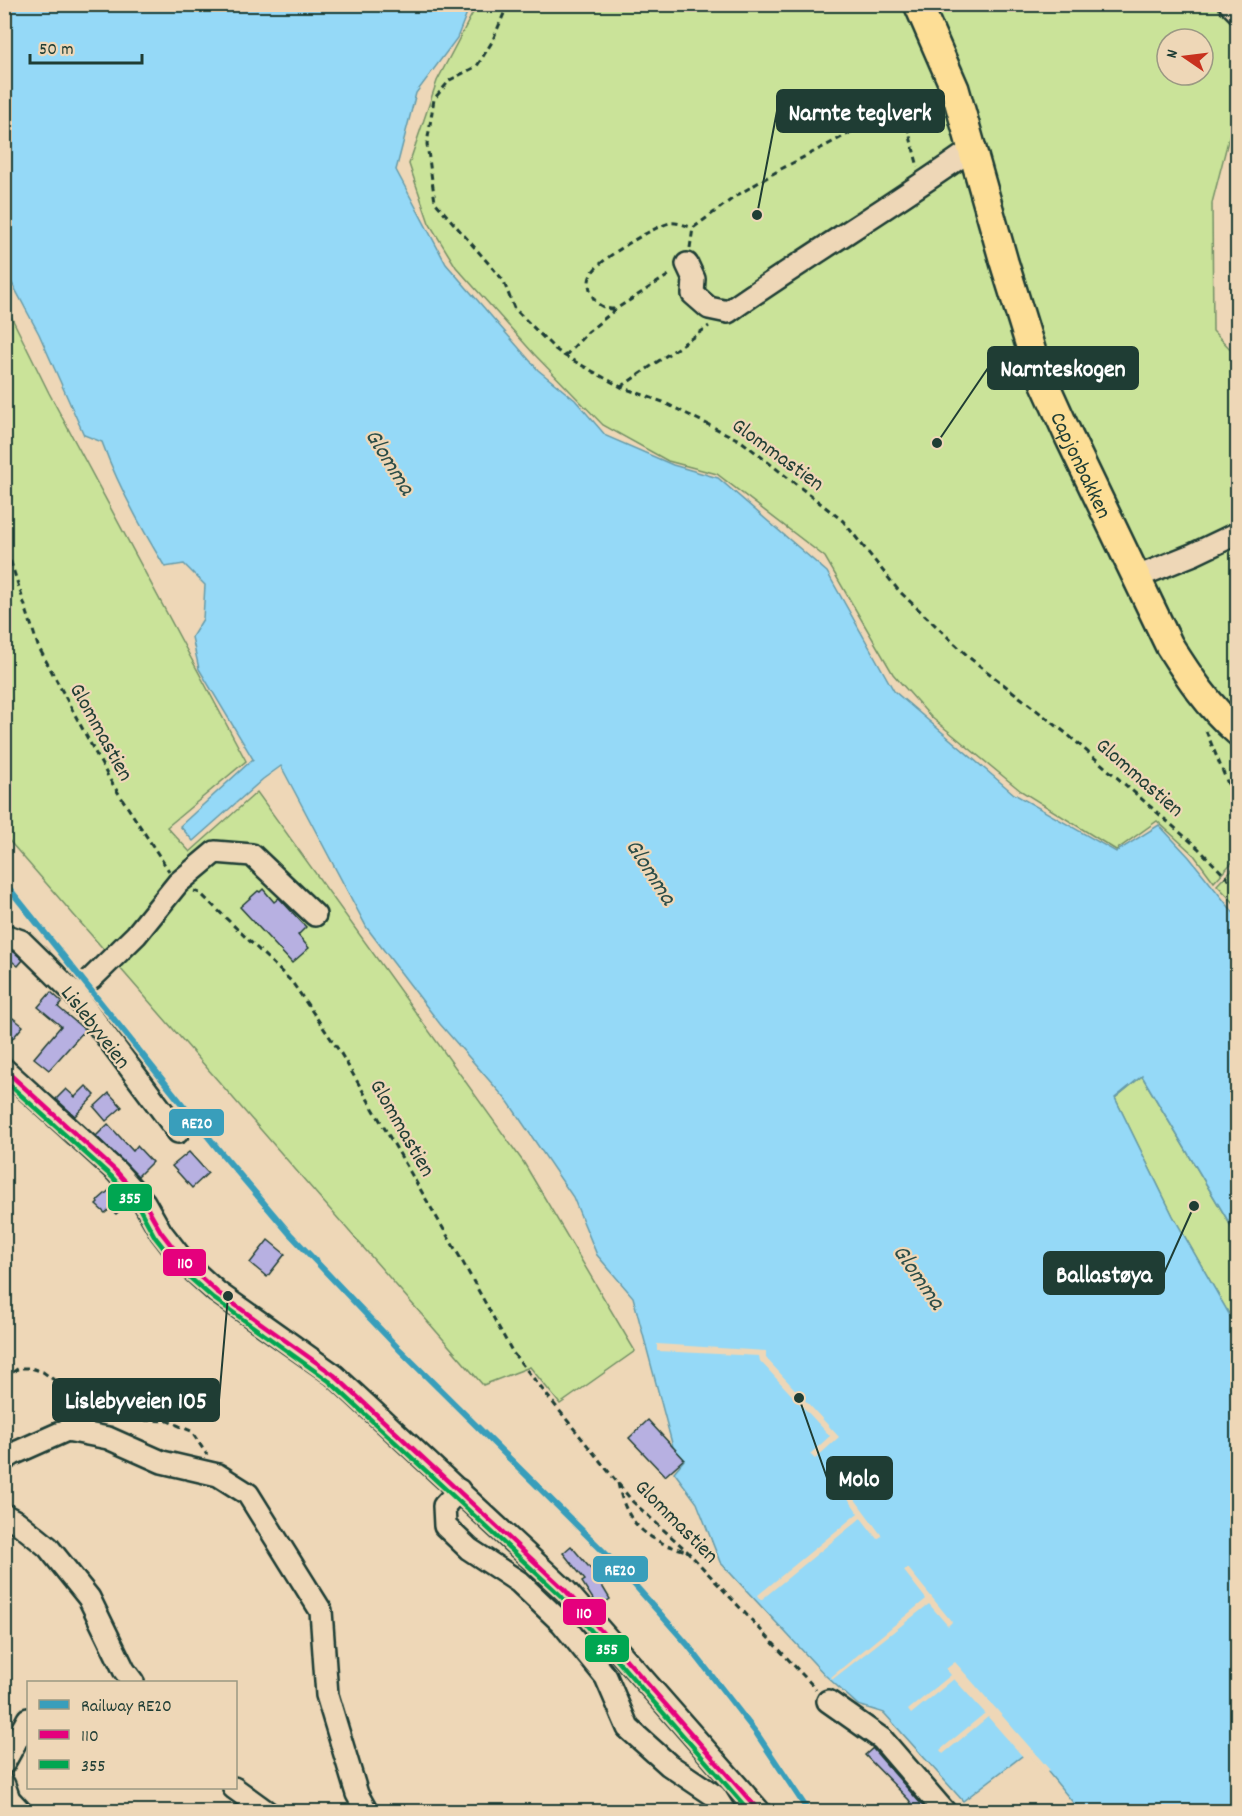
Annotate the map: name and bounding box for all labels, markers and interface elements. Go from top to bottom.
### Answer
scale bar [30,27,142,65]
north arrow [1155,27,1215,87]
text: 50 m [39,38,74,63]
text: N [1161,47,1185,61]
callout: Narnte teglverk [777,90,944,132]
text: Narnte teglverk [789,98,932,132]
callout: Narnteskogen [988,347,1138,389]
text: Narnteskogen [1000,354,1126,388]
street label: Capjonbakken [1041,407,1118,524]
street label: Glommastien [724,412,830,500]
water label: Glomma [355,423,423,504]
street label: Glommastien [60,678,140,787]
street label: Glommastien [1088,732,1190,826]
water label: Glomma [615,833,684,914]
street label: Lislebyveien [52,980,137,1076]
street label: Glommastien [361,1074,441,1183]
line badge: RE20 [168,1108,225,1137]
text: RE20 [182,1113,212,1136]
line badge: 355 [107,1183,153,1212]
text: 355 [119,1188,141,1211]
water label: Glomma [883,1238,953,1319]
line badge: 110 [162,1248,207,1277]
callout: Ballastøya [1044,1252,1164,1294]
text: 110 [177,1253,193,1276]
text: Ballastøya [1056,1260,1153,1294]
callout: Lislebyveien 105 [53,1379,219,1421]
text: Lislebyveien 105 [65,1386,207,1420]
callout: Molo [827,1457,892,1499]
text: Molo [838,1464,880,1498]
street label: Glommastien [626,1473,725,1572]
line badge: RE20 [592,1555,649,1583]
text: RE20 [605,1560,635,1583]
line badge: 110 [562,1598,607,1626]
text: 110 [576,1603,592,1626]
line badge: 355 [584,1634,630,1663]
text: 355 [596,1639,618,1662]
legend [27,1681,237,1789]
text: Railway RE20 [81,1695,172,1720]
text: 110 [81,1725,99,1750]
text: 355 [81,1755,106,1780]

